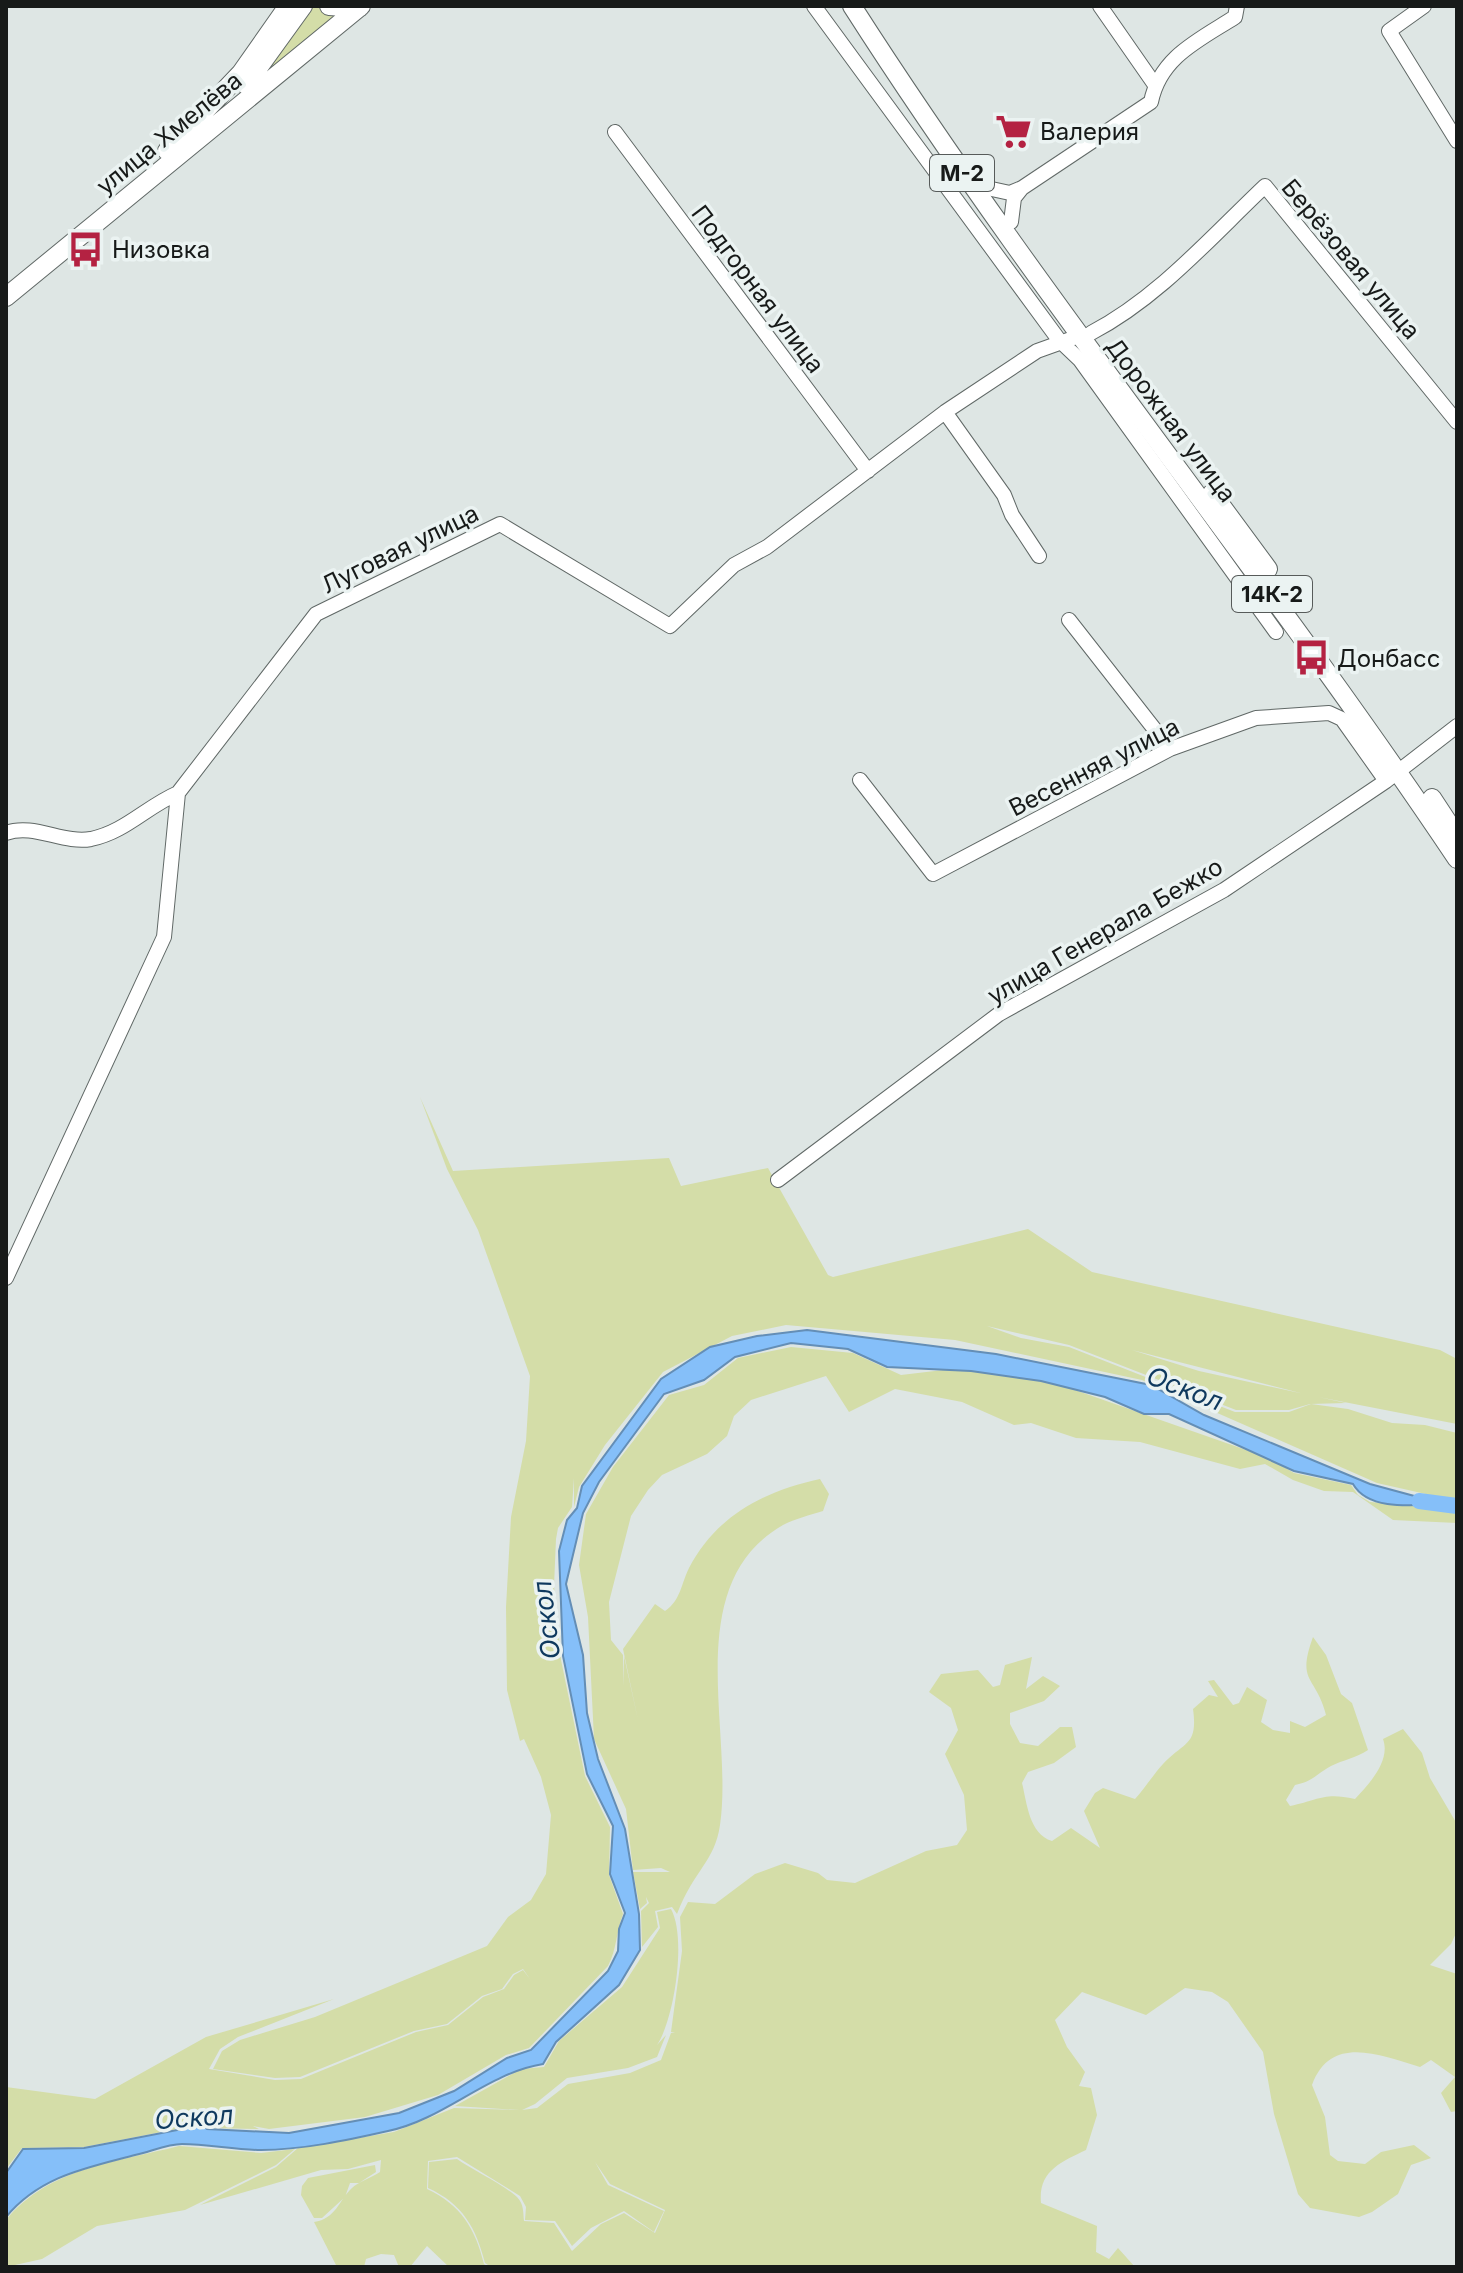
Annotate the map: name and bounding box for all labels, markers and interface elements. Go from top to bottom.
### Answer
street label: улица Хмелёва [90,66,248,200]
supermarket icon: Валерия [995,112,1033,150]
place label: Валерия [1040,117,1139,146]
road number: М-2 [930,155,994,191]
street label: Берёзовая улица [1276,173,1426,345]
street label: Подгорная улица [686,199,830,379]
bus stop icon: Низовка [67,230,105,268]
place label: Низовка [112,235,210,264]
street label: Дорожная улица [1100,332,1242,508]
street label: Луговая улица [317,498,483,600]
road number: 14К-2 [1232,576,1312,612]
bus stop icon: Донбасс [1292,639,1330,677]
place label: Донбасс [1337,644,1440,673]
street label: Весенняя улица [1004,712,1184,822]
street label: улица Генерала Бежко [982,852,1228,1010]
water label: Оскол [1143,1359,1227,1417]
water label: Оскол [526,1579,566,1661]
water label: Оскол [154,2099,234,2135]

